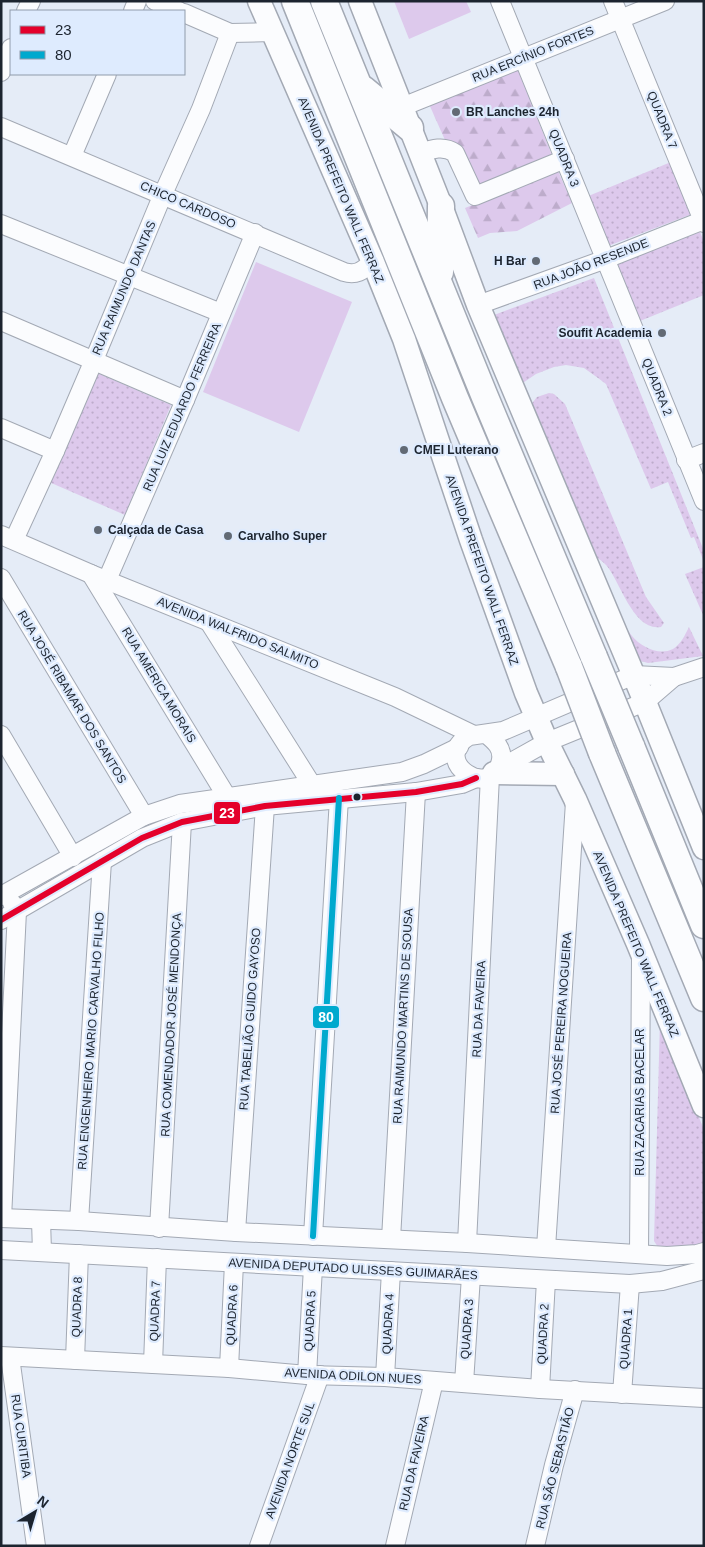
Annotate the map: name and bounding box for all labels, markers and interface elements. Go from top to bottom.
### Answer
legend [10,10,185,75]
text: 23 [55,21,72,38]
street label: RUA ERCÍNIO FORTES [470,22,596,85]
text: 80 [55,46,72,63]
street label: QUADRA 7 [644,89,680,151]
street label: AVENIDA PREFEITO WALL FERRAZ [295,95,387,285]
place label: BR Lanches 24h [466,105,559,119]
marker: BR Lanches 24h [450,106,462,118]
street label: QUADRA 3 [546,127,582,189]
street label: CHICO CARDOSO [138,178,238,232]
street label: RUA RAIMUNDO DANTAS [89,219,159,357]
street label: RUA JOÃO RESENDE [532,236,650,292]
place label: H Bar [494,254,526,268]
marker: H Bar [530,255,542,267]
street label: RUA LUIZ EDUARDO FERREIRA [140,321,224,493]
place label: Soufit Academia [558,326,652,340]
marker: Soufit Academia [656,327,668,339]
street label: QUADRA 2 [639,356,675,418]
place label: CMEI Luterano [414,443,499,457]
marker: CMEI Luterano [398,444,410,456]
street label: AVENIDA PREFEITO WALL FERRAZ [443,473,521,667]
place label: Calçada de Casa [108,523,204,537]
marker: Calçada de Casa [92,524,104,536]
place label: Carvalho Super [238,529,327,543]
marker: Carvalho Super [222,530,234,542]
street label: AVENIDA WALFRIDO SALMITO [155,594,321,672]
street label: RUA JOSÉ RIBAMAR DOS SANTOS [15,608,130,786]
street label: RUA AMERICA MORAIS [119,625,199,745]
unlabelled marker [352,792,362,802]
line badge: 23 [213,801,241,825]
text: 23 [219,805,235,821]
street label: AVENIDA PREFEITO WALL FERRAZ [590,849,682,1039]
street label: RUA RAIMUNDO MARTINS DE SOUSA [390,908,416,1124]
street label: RUA ENGENHEIRO MARIO CARVALHO FILHO [75,912,107,1170]
street label: RUA COMENDADOR JOSÉ MENDONÇA [157,913,184,1137]
street label: RUA TABELIÃO GUIDO GAYOSO [237,927,263,1111]
street label: RUA JOSÉ PEREIRA NOGUEIRA [547,932,574,1114]
street label: RUA DA FAVEIRA [469,960,489,1058]
line badge: 80 [312,1005,340,1029]
text: 80 [318,1009,334,1025]
street label: RUA ZACARIAS BACELAR [633,1028,647,1176]
street label: AVENIDA DEPUTADO ULISSES GUIMARÃES [228,1255,478,1283]
street label: QUADRA 8 [69,1276,85,1338]
street label: QUADRA 7 [147,1280,163,1342]
street label: QUADRA 6 [223,1284,241,1346]
street label: QUADRA 5 [301,1290,319,1352]
street label: QUADRA 4 [379,1293,397,1355]
street label: QUADRA 3 [458,1298,476,1360]
street label: QUADRA 2 [534,1303,552,1365]
street label: QUADRA 1 [617,1308,635,1370]
street label: AVENIDA ODILON NUES [284,1365,422,1387]
street label: RUA CURITIBA [8,1393,34,1479]
street label: AVENIDA NORTE SUL [262,1400,318,1520]
street label: RUA SÃO SEBASTIÃO [533,1406,577,1530]
street label: RUA DA FAVEIRA [396,1414,432,1512]
north arrow [10,1487,60,1537]
text: N [34,1492,52,1511]

